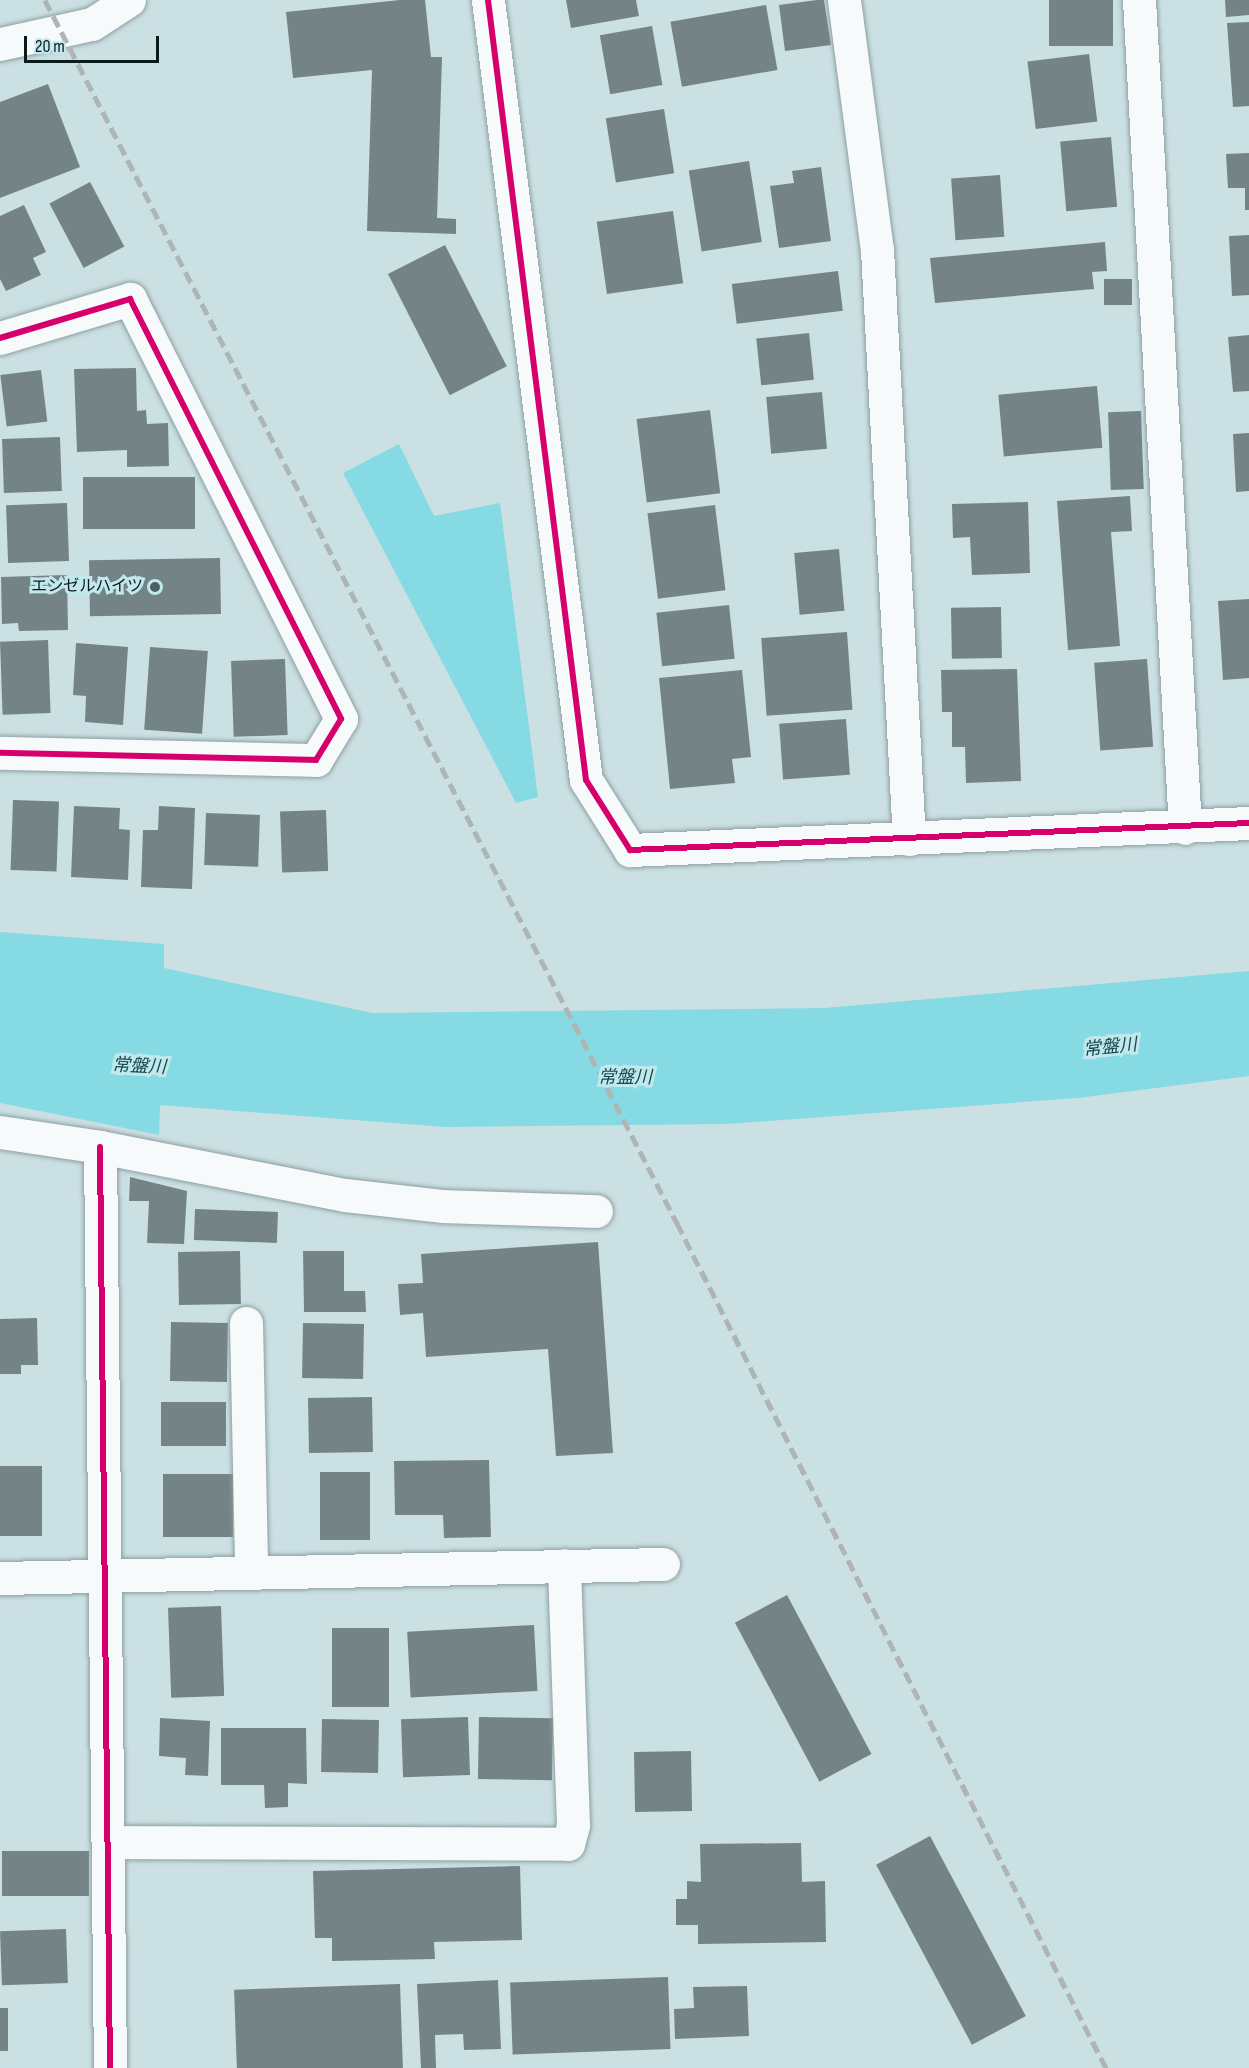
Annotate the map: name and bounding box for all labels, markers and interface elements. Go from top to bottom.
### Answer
scale bar [27,24,162,62]
text: 20 m [35,36,65,57]
place label: エンゼルハイツ [31,577,143,597]
marker: エンゼルハイツ [148,580,162,594]
water label: 常盤川 [1082,1034,1138,1062]
water label: 常盤川 [111,1055,167,1079]
water label: 常盤川 [598,1067,652,1089]

